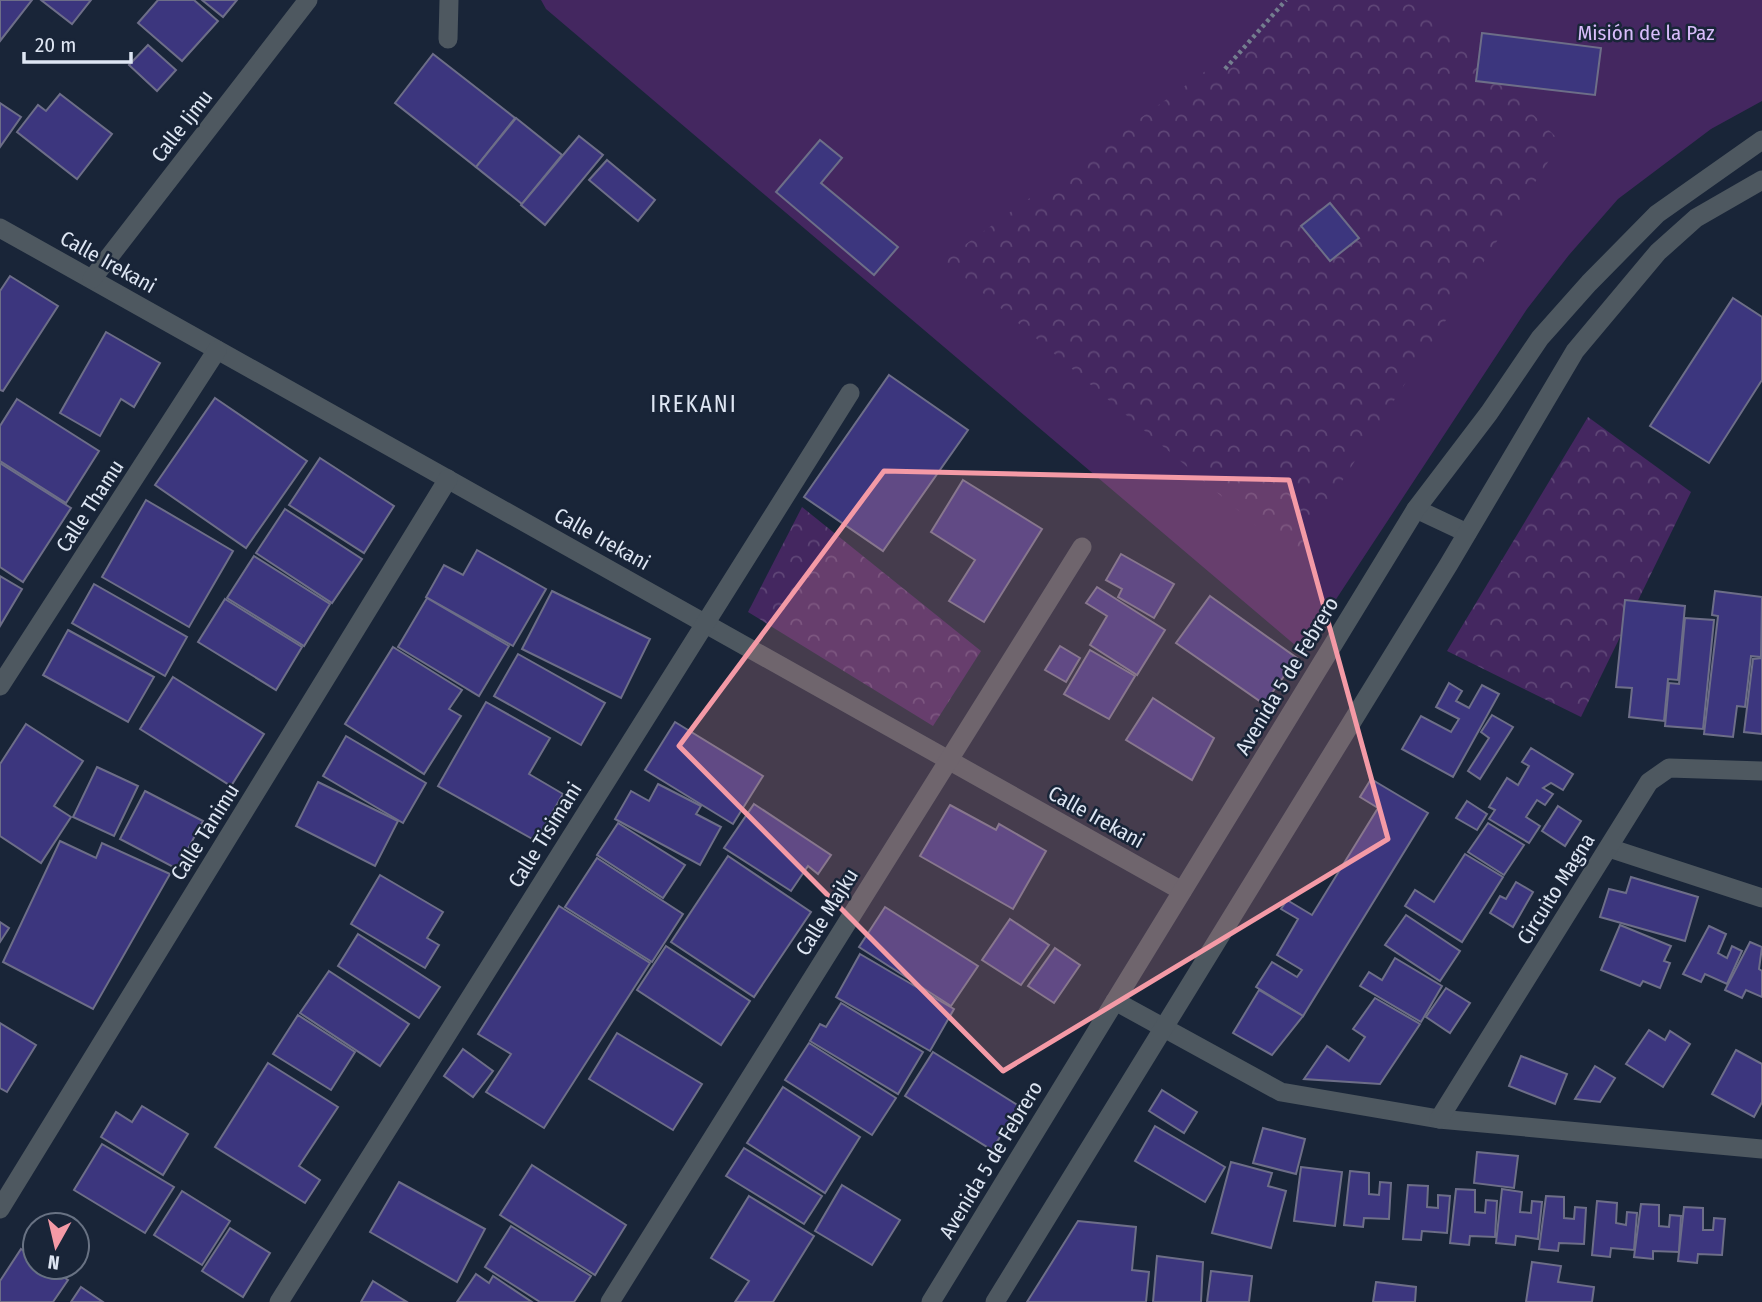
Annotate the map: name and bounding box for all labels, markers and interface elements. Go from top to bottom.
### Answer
park label: Misión de la Paz [1577,20,1715,46]
scale bar [24,21,131,65]
text: 20 m [35,32,76,58]
street label: Calle Ijmu [146,85,218,167]
street label: Calle Irekani [56,225,160,299]
district label: IREKANI [650,390,738,418]
street label: Calle Thamu [50,455,130,557]
street label: Calle Irekani [550,502,654,576]
street label: Avenida 5 de Febrero [1230,592,1344,760]
street label: Calle Tisimani [502,778,588,892]
street label: Calle Tanimu [165,779,245,885]
street label: Calle Irekani [1044,780,1148,854]
street label: Circuito Magna [1511,828,1601,950]
street label: Calle Majku [790,864,864,960]
street label: Avenida 5 de Febrero [934,1076,1048,1244]
north arrow [21,1211,91,1281]
text: N [46,1250,61,1275]

